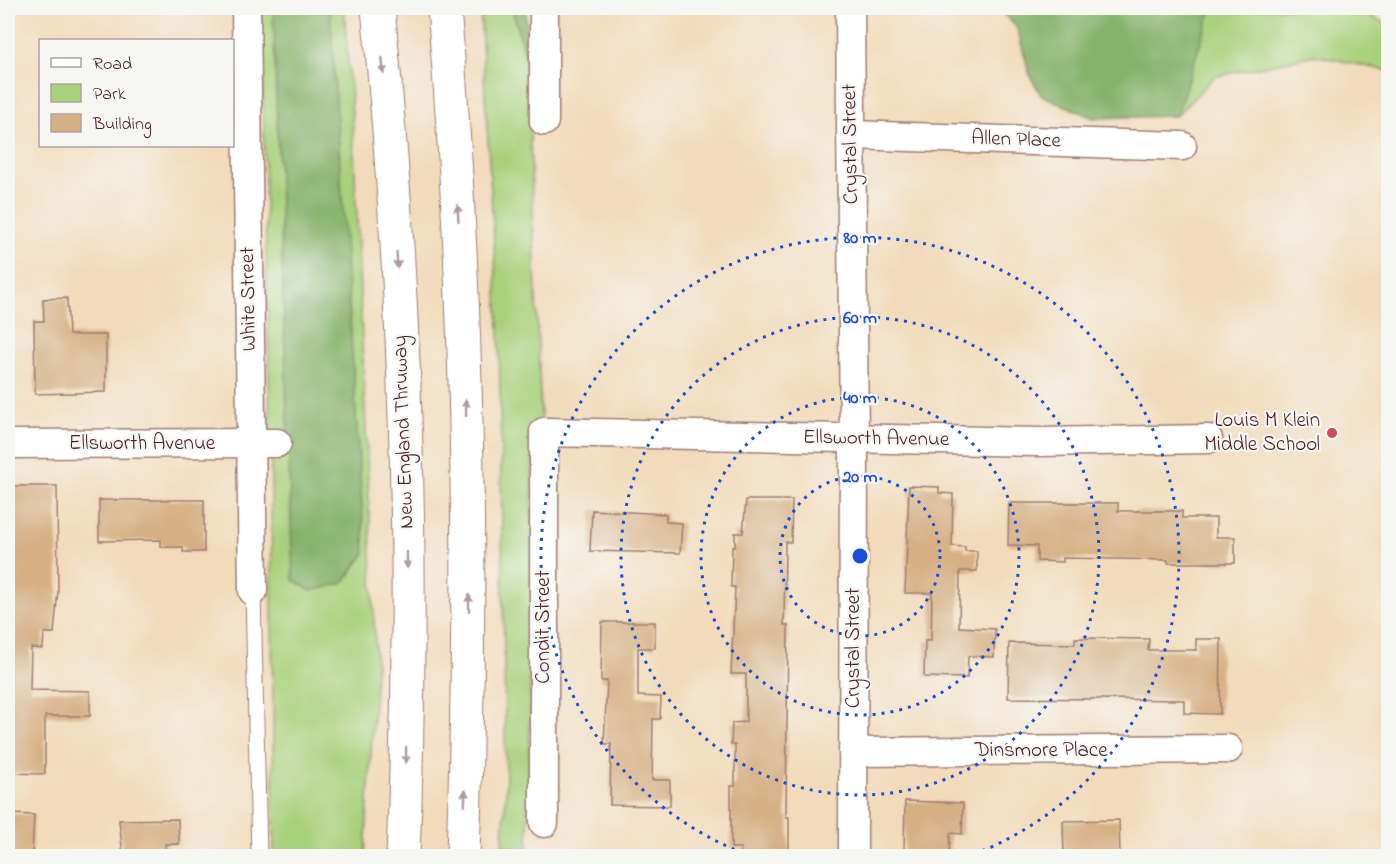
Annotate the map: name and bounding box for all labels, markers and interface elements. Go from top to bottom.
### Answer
legend [39,39,234,147]
text: Road [93,52,132,78]
one-way arrow [378,56,388,75]
text: Park [93,82,126,108]
street label: Crystal Street [835,83,869,205]
text: Building [92,112,152,139]
street label: Allen Place [971,123,1062,157]
one-way arrow [454,204,463,223]
text: 80 m [843,226,877,252]
street label: White Street [233,246,265,352]
one-way arrow [393,251,402,270]
text: 60 m [843,306,877,332]
street label: New England Thruway [386,335,424,529]
text: 40 m [843,386,877,412]
one-way arrow [461,399,471,418]
place label: Louis M Klein Middle School [1204,406,1320,460]
street label: Ellsworth Avenue [802,423,950,455]
marker: Louis M Klein Middle School [1325,426,1339,440]
street label: Ellsworth Avenue [69,429,216,459]
text: 20 m [841,465,878,491]
centre of rings [850,546,870,566]
one-way arrow [402,551,412,570]
street label: Condit Street [529,570,559,684]
street label: Crystal Street [839,588,871,708]
one-way arrow [464,594,473,613]
street label: Dinsmore Place [973,736,1108,766]
one-way arrow [401,746,411,765]
one-way arrow [460,789,469,808]

